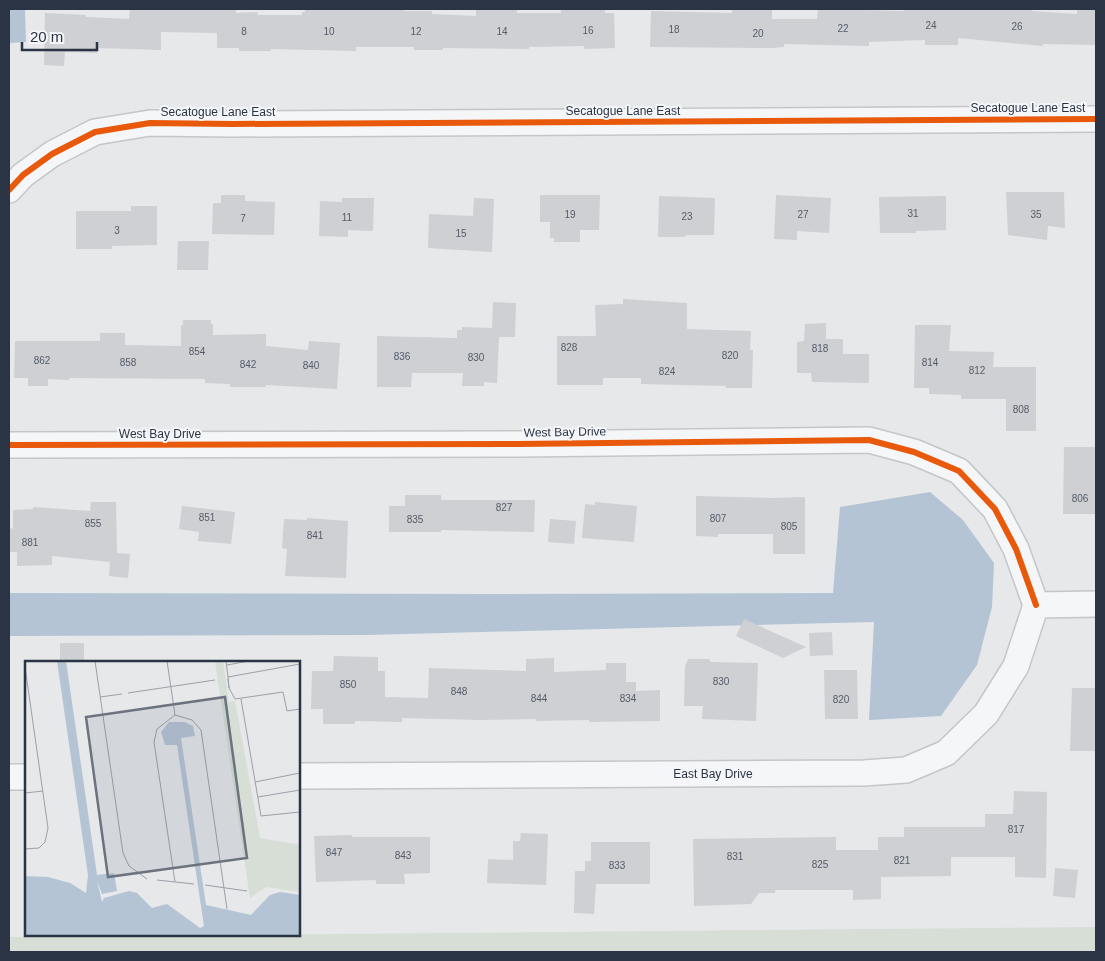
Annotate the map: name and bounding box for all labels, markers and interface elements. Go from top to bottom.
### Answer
scale bar [22,20,98,52]
house number: 24 [925,20,937,31]
house number: 26 [1011,21,1023,32]
house number: 22 [837,23,849,34]
house number: 18 [668,24,680,35]
house number: 16 [582,25,594,36]
house number: 8 [241,26,247,37]
house number: 10 [323,26,335,37]
house number: 12 [410,26,422,37]
house number: 14 [496,26,508,37]
text: 20 m [30,28,63,45]
house number: 20 [752,28,764,39]
street label: Secatogue Lane East [971,101,1086,115]
street label: Secatogue Lane East [566,104,681,118]
street label: Secatogue Lane East [161,105,276,119]
house number: 31 [907,208,919,219]
house number: 19 [564,209,576,220]
house number: 27 [797,209,809,220]
house number: 35 [1030,209,1042,220]
house number: 23 [681,211,693,222]
house number: 11 [342,212,353,223]
house number: 7 [240,213,246,224]
house number: 3 [114,225,120,236]
house number: 15 [455,228,467,239]
house number: 828 [561,342,578,353]
house number: 818 [812,343,829,354]
house number: 854 [189,346,206,357]
house number: 820 [722,350,739,361]
house number: 836 [394,351,411,362]
house number: 830 [468,352,485,363]
house number: 862 [34,355,51,366]
house number: 858 [120,357,137,368]
house number: 814 [922,357,939,368]
house number: 842 [240,359,257,370]
house number: 840 [303,360,320,371]
house number: 812 [969,365,986,376]
house number: 824 [659,366,676,377]
house number: 808 [1013,404,1030,415]
street label: West Bay Drive [524,424,607,440]
street label: West Bay Drive [119,427,202,441]
house number: 806 [1072,493,1089,504]
house number: 827 [496,502,513,513]
house number: 851 [199,512,216,523]
house number: 807 [710,513,727,524]
house number: 835 [407,514,424,525]
house number: 855 [85,518,102,529]
house number: 805 [781,521,798,532]
house number: 841 [307,530,324,541]
house number: 881 [22,537,39,548]
inset map [25,661,300,936]
house number: 830 [713,676,730,687]
house number: 850 [340,679,357,690]
house number: 848 [451,686,468,697]
house number: 844 [531,693,548,704]
house number: 834 [620,693,637,704]
house number: 820 [833,694,850,705]
street label: East Bay Drive [673,767,753,781]
house number: 817 [1008,824,1025,835]
house number: 847 [326,847,343,858]
house number: 843 [395,850,412,861]
house number: 831 [727,851,744,862]
house number: 821 [894,855,911,866]
house number: 825 [812,859,829,870]
house number: 833 [609,860,626,871]

